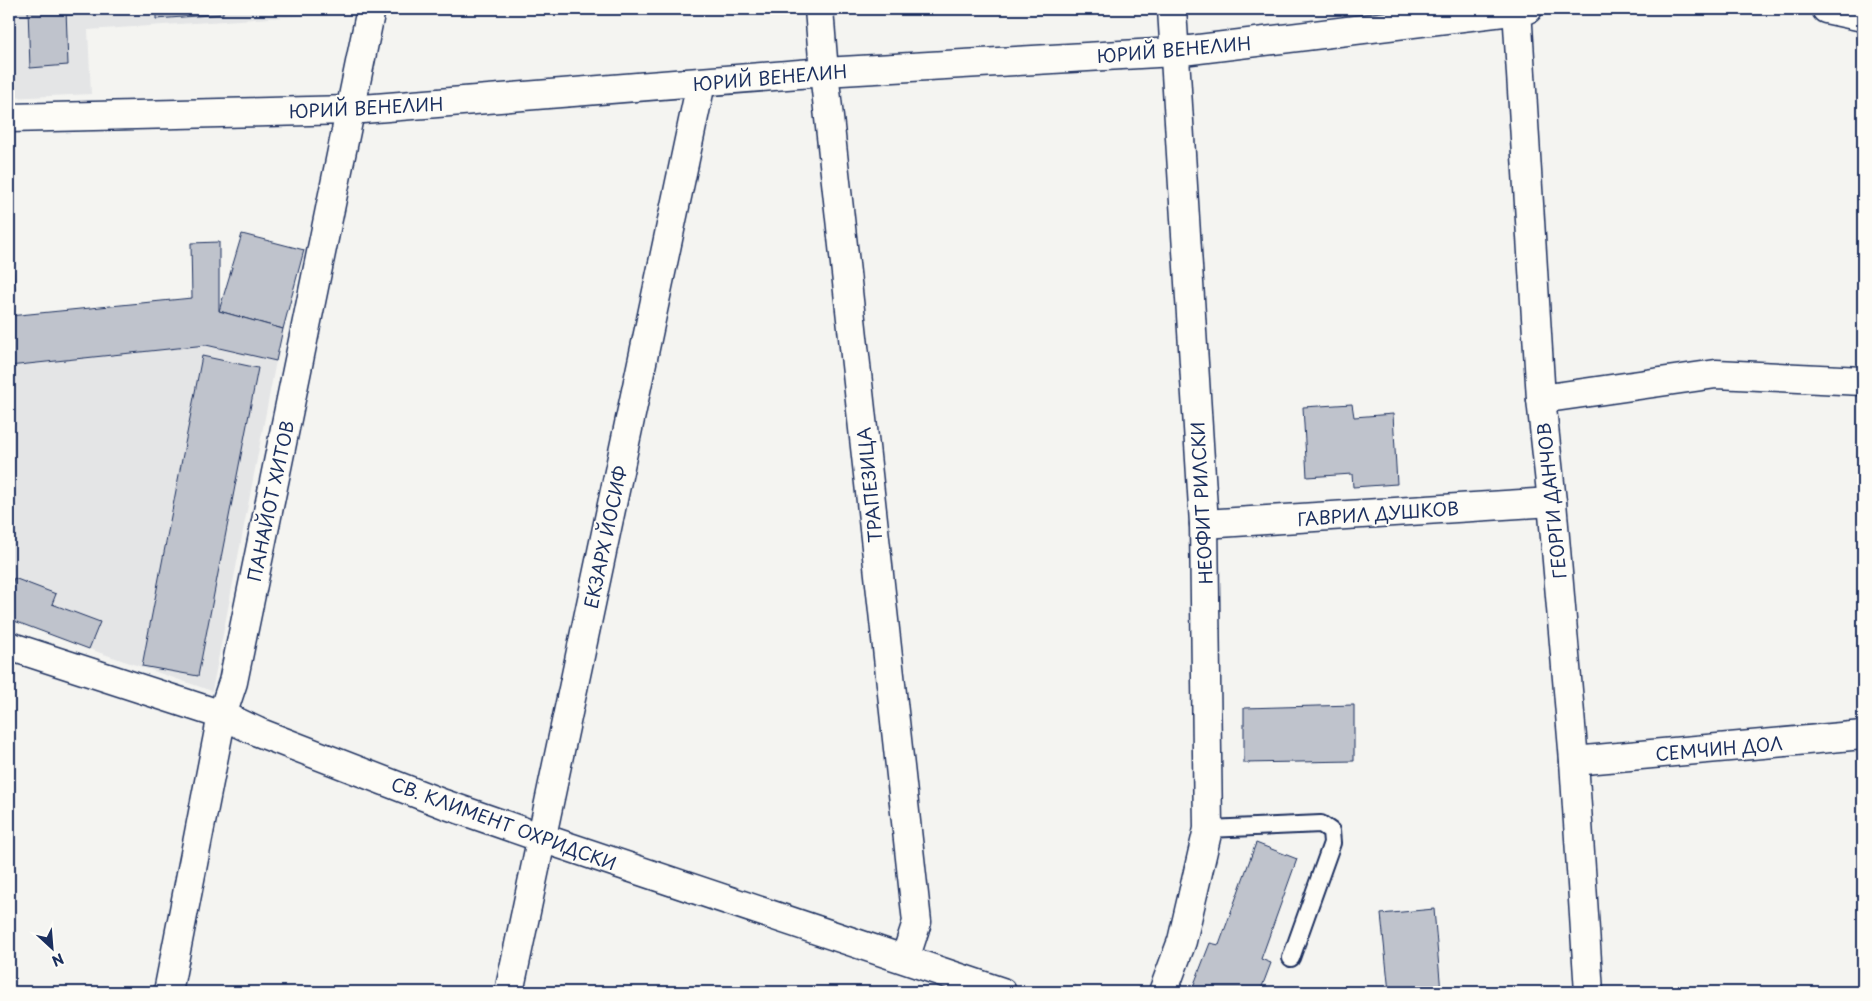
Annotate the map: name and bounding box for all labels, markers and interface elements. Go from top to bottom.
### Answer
street label: ЮРИЙ ВЕНЕЛИН [1096,29,1252,69]
street label: ЮРИЙ ВЕНЕЛИН [692,57,848,97]
street label: ЮРИЙ ВЕНЕЛИН [288,89,444,125]
street label: ПАНАЙОТ ХИТОВ [240,418,300,584]
street label: НЕОФИТ РИЛСКИ [1183,421,1219,585]
street label: ГЕОРГИ ДАНЧОВ [1529,422,1573,580]
street label: ТРАПЕЗИЦА [850,426,888,544]
street label: ЕКЗАРХ ЙОСИФ [577,463,633,611]
street label: ГАВРИЛ ДУШКОВ [1296,494,1460,532]
street label: СЕМЧИН ДОЛ [1654,729,1784,767]
street label: СВ. КЛИМЕНТ ОХРИДСКИ [388,770,620,876]
north arrow [28,924,78,974]
text: N [48,948,68,972]

